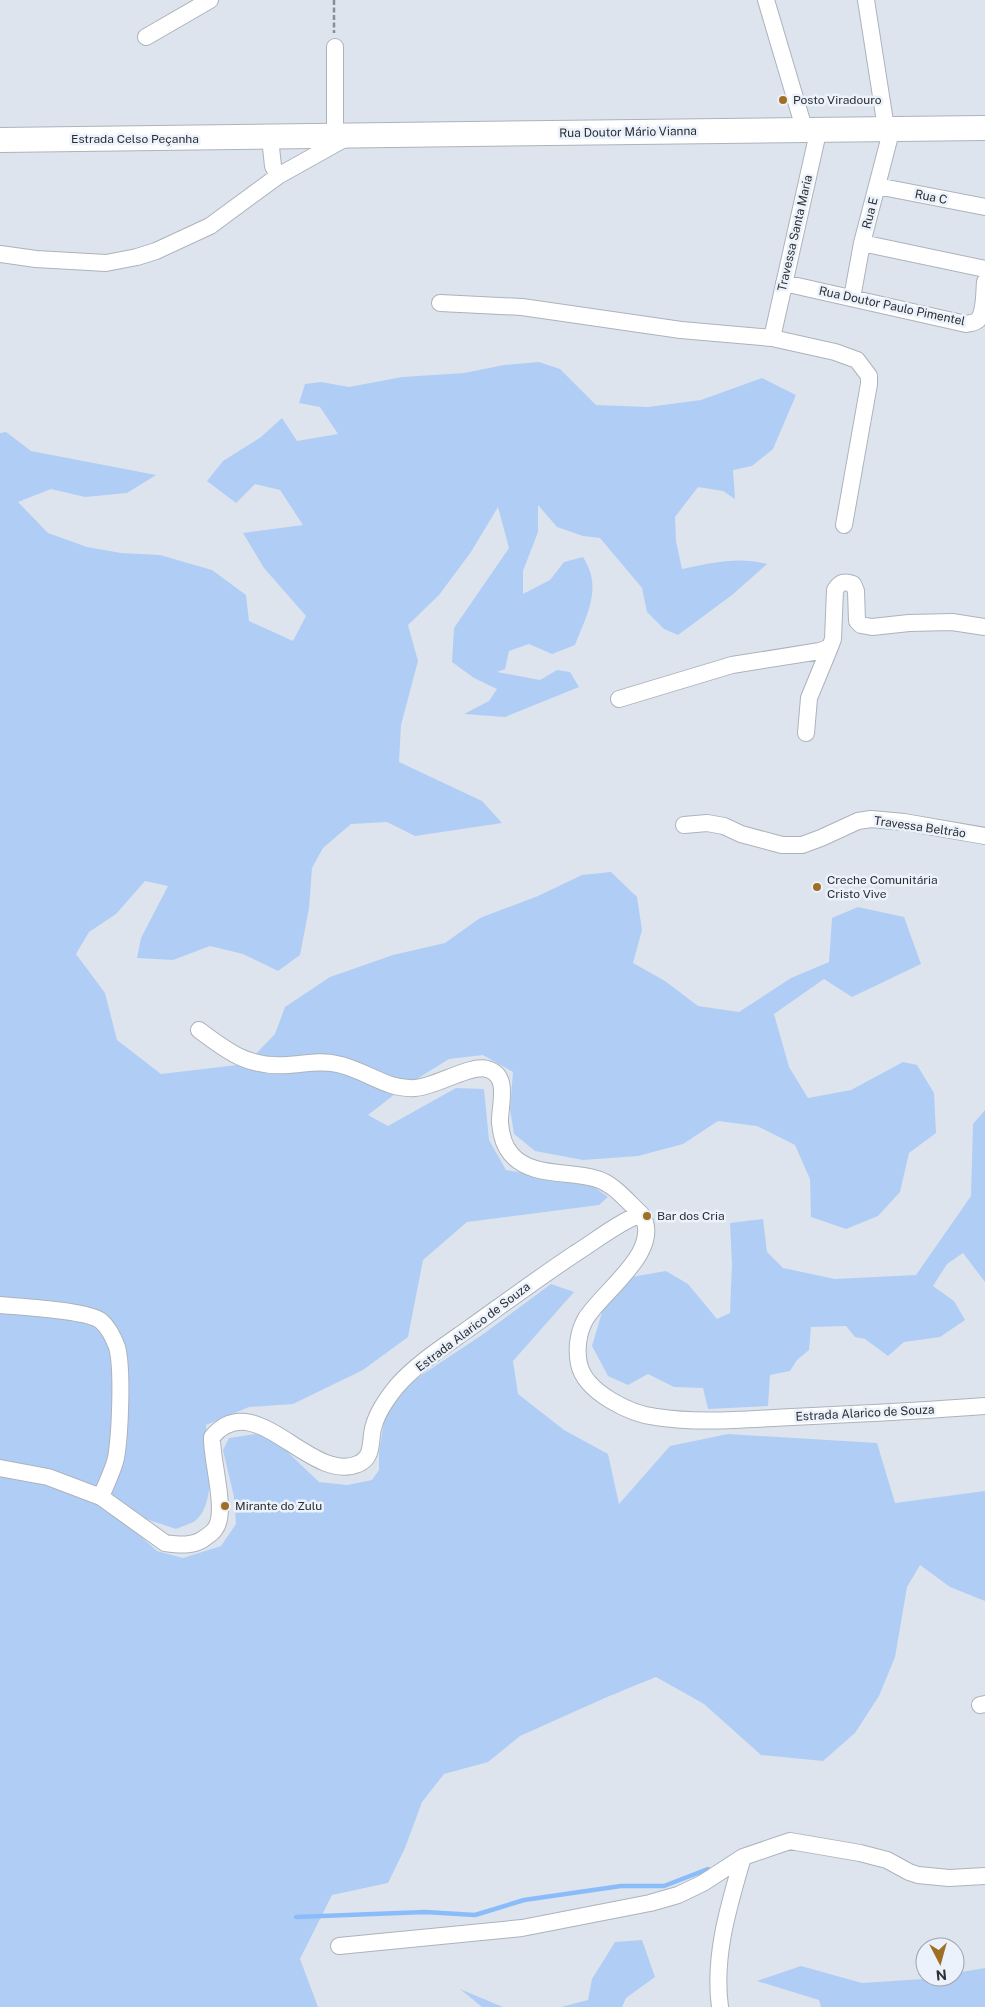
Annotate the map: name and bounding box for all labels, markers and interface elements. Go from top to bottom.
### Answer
place label: Posto Viradouro [793,93,882,107]
marker: Posto Viradouro [777,94,789,106]
street label: Rua Doutor Mário Vianna [559,124,697,140]
street label: Estrada Celso Peçanha [71,132,199,146]
street label: Travessa Santa Maria [775,173,815,293]
street label: Rua C [914,187,948,207]
street label: Rua E [859,196,881,230]
street label: Rua Doutor Paulo Pimentel [818,284,967,328]
street label: Travessa Beltrão [873,814,967,840]
place label: Creche Comunitária Cristo Vive [827,873,938,901]
marker: Creche Comunitária Cristo Vive [811,881,823,893]
place label: Bar dos Cria [657,1209,725,1223]
marker: Bar dos Cria [641,1210,653,1222]
street label: Estrada Alarico de Souza [413,1280,533,1374]
street label: Estrada Alarico de Souza [795,1402,935,1424]
place label: Mirante do Zulu [235,1499,322,1513]
marker: Mirante do Zulu [219,1500,231,1512]
north arrow [915,1937,965,1987]
text: N [935,1966,948,1983]

